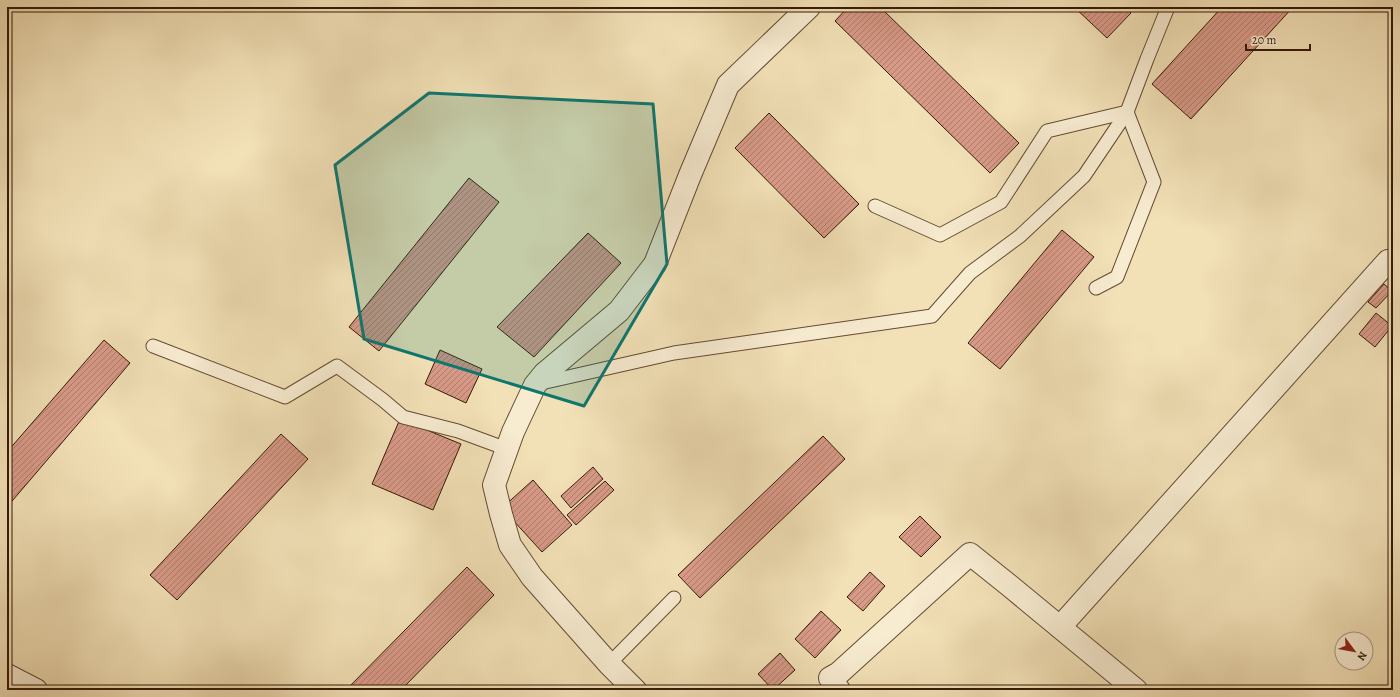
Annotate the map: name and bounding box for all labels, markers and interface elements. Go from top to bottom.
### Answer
scale bar [1246,26,1310,52]
text: 20 m [1252,32,1276,48]
north arrow [1334,631,1374,671]
text: N [1354,649,1371,663]

